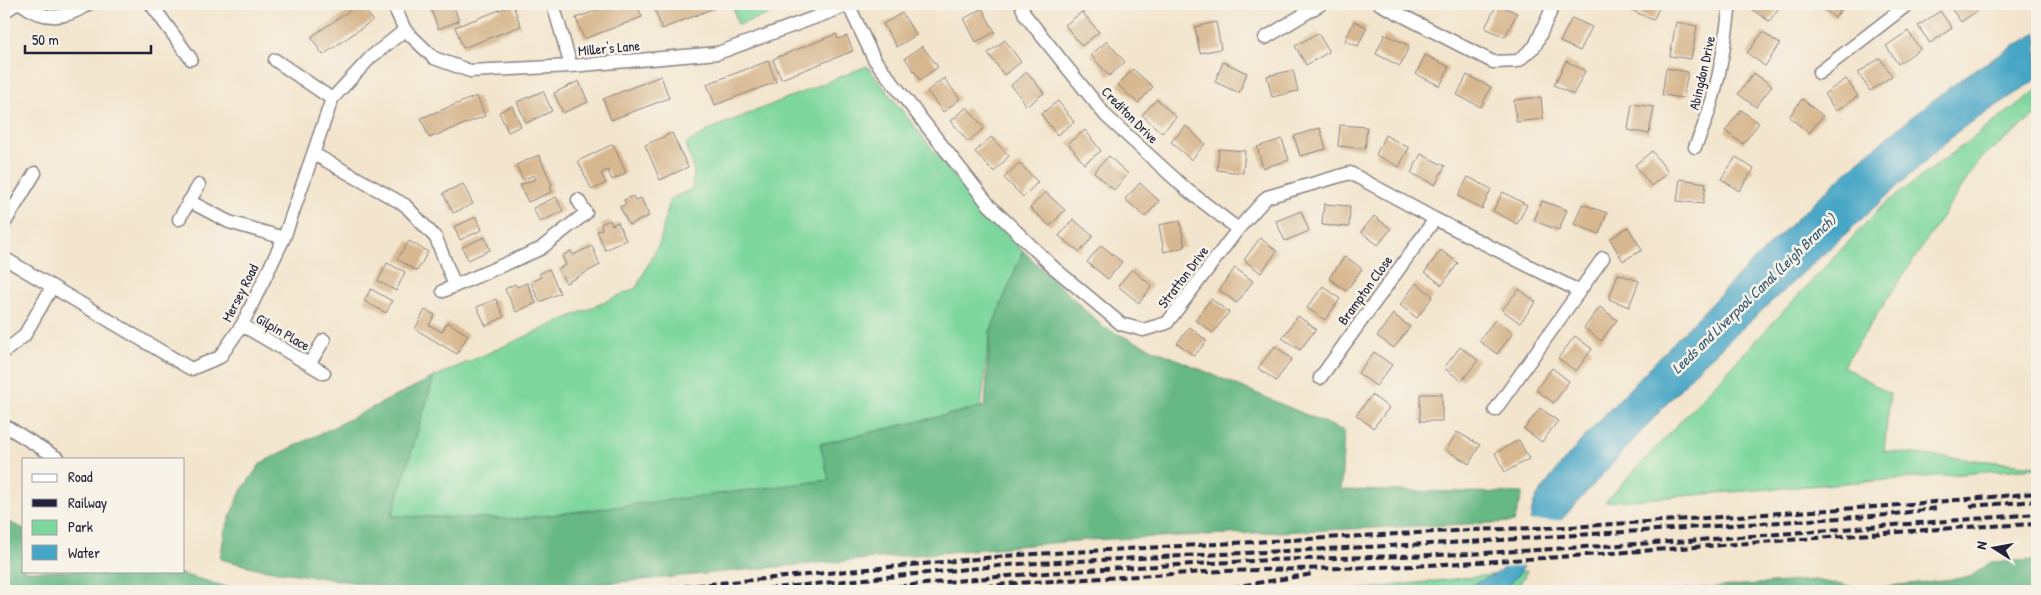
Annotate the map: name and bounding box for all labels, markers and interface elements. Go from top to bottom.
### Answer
scale bar [25,22,151,54]
text: 50 m [32,29,59,50]
street label: Abingdon Drive [1684,34,1720,112]
street label: Miller's Lane [577,35,641,60]
street label: Crediton Drive [1098,82,1163,148]
water label: Leeds and Liverpool Canal (Leigh Branch) [1667,208,1842,378]
street label: Stratton Drive [1153,241,1212,312]
street label: Brampton Close [1333,251,1397,329]
street label: Mersey Road [217,260,263,325]
street label: Gilpin Place [252,309,314,356]
legend [22,458,185,572]
text: Road [68,466,93,487]
text: Railway [68,492,107,513]
text: Park [68,516,93,537]
north arrow [1968,522,2018,572]
text: N [1971,539,1991,551]
text: Water [68,542,100,563]

